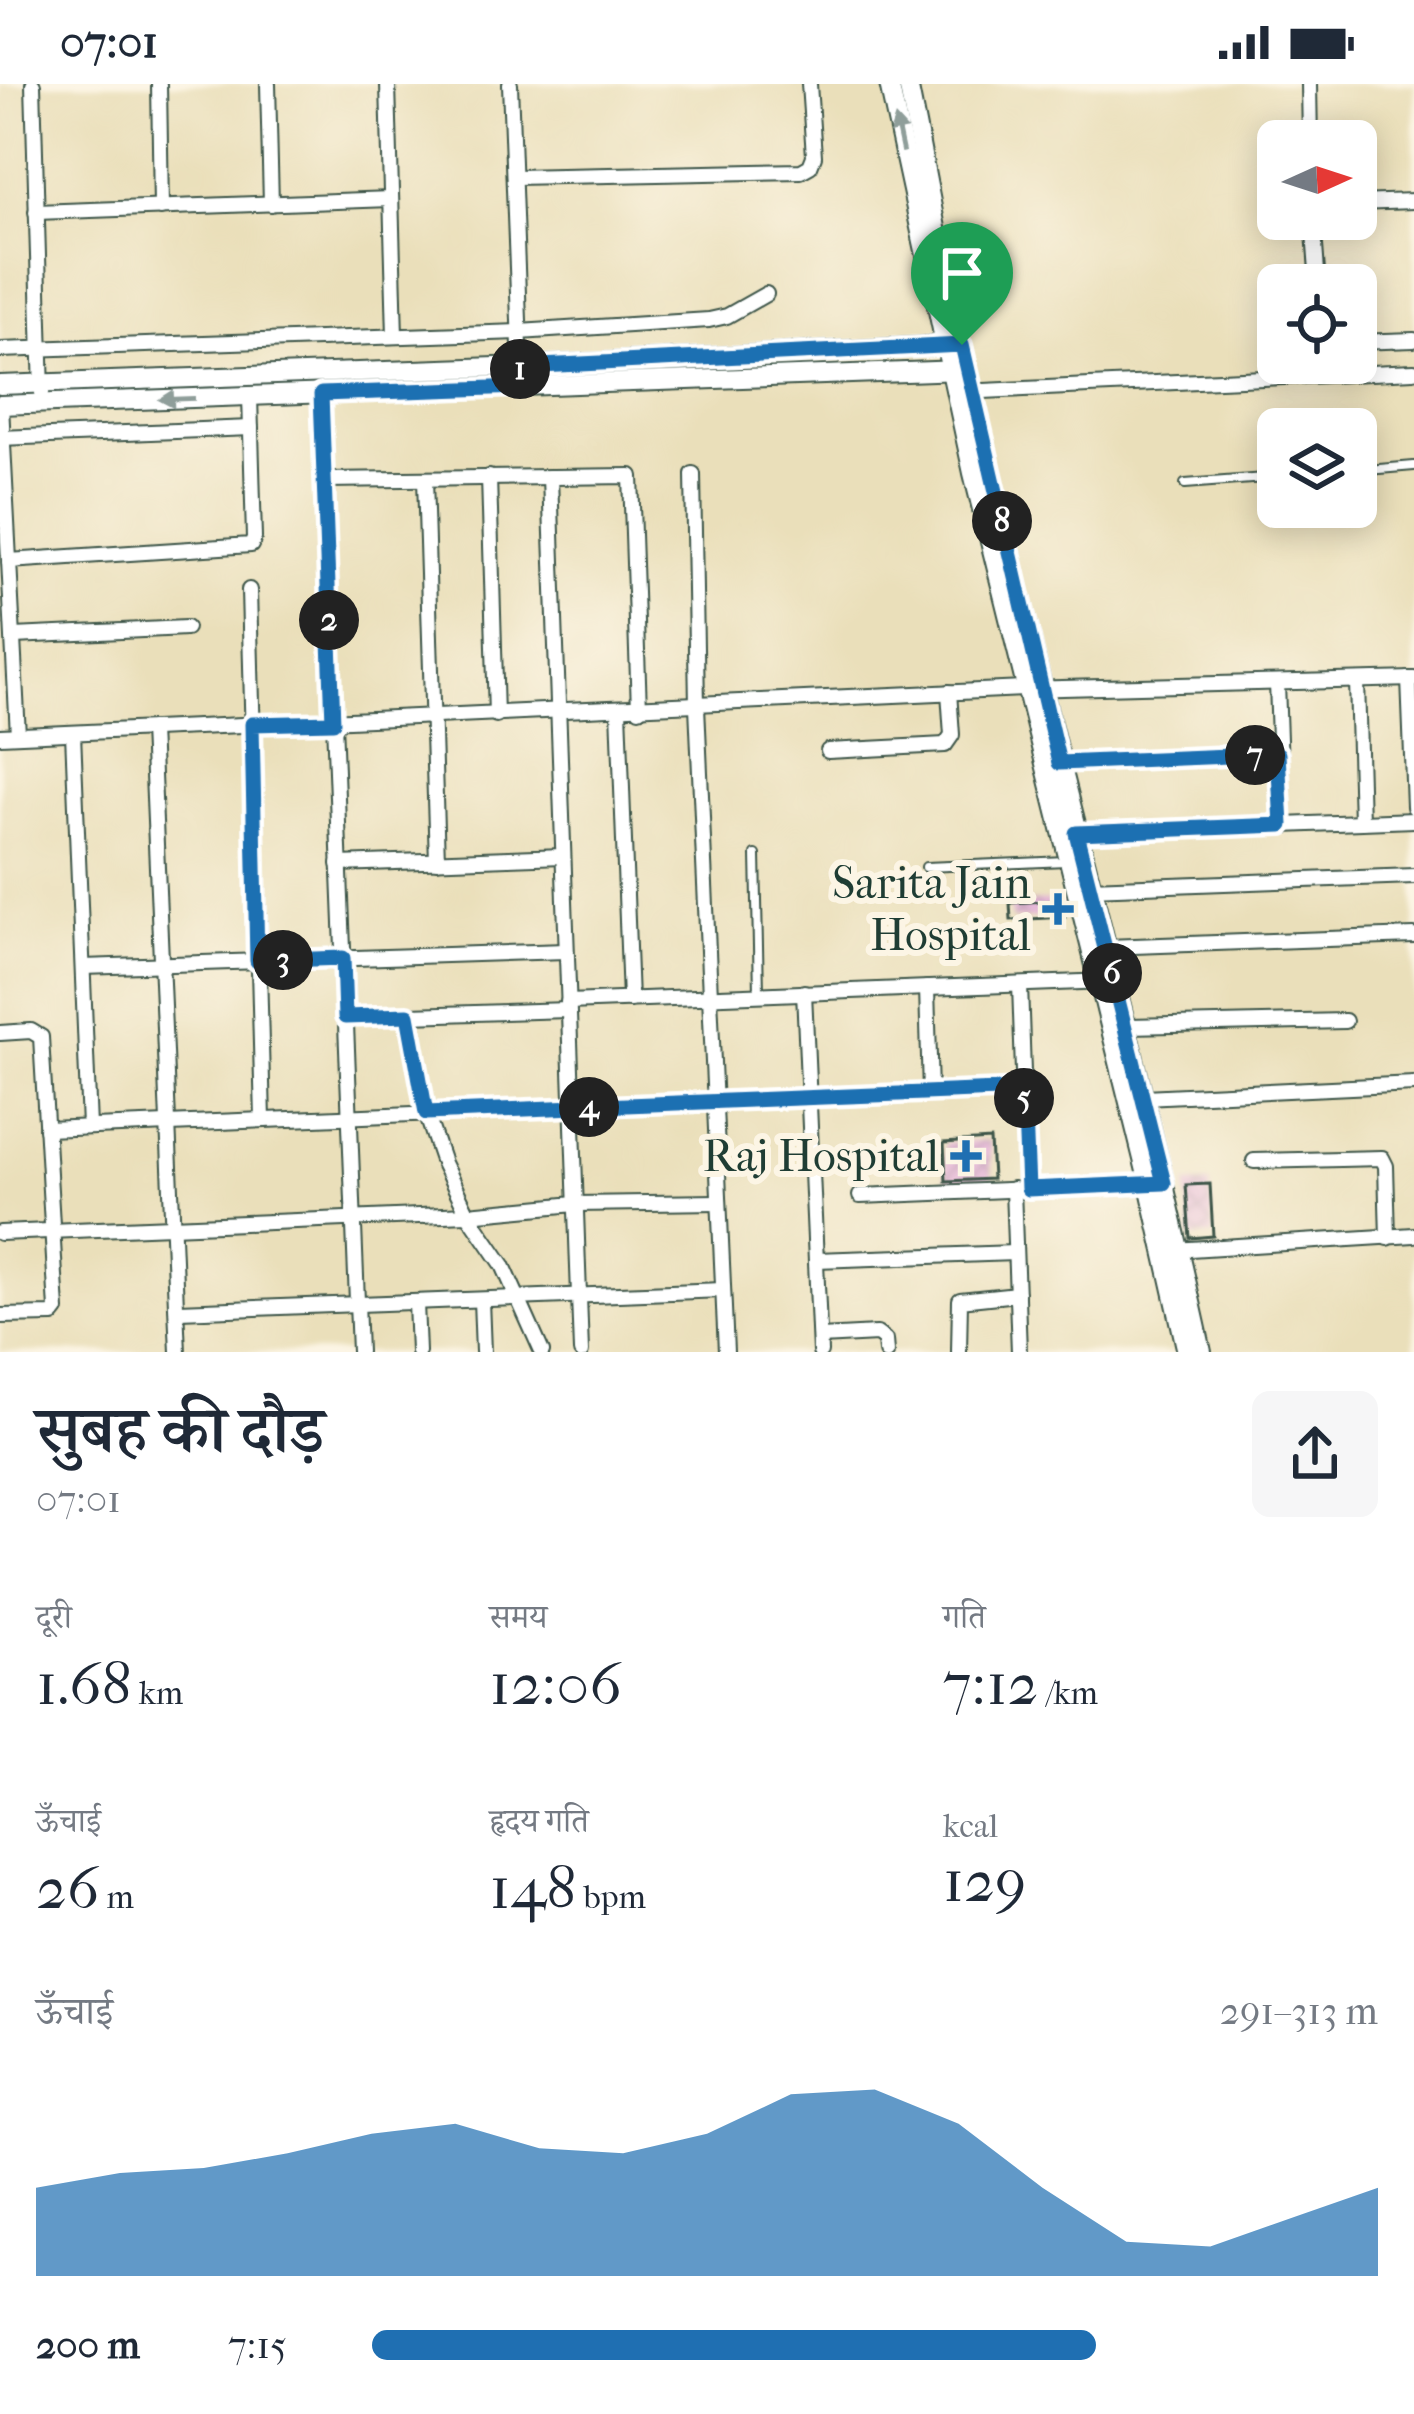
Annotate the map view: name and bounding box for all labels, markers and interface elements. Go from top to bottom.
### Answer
text: 07:01 [60,16,158,69]
one-way arrow [889,115,908,153]
north arrow [1257,120,1377,240]
map controls [1257,120,1377,528]
pin [911,222,1013,345]
icon: arrive [929,240,995,306]
button: locate [1257,264,1377,384]
pin: 1 [490,339,550,399]
text: 1 [514,349,526,388]
one-way arrow [157,390,195,409]
button: layers [1257,408,1377,528]
pin: 8 [972,491,1032,551]
text: 8 [994,501,1010,540]
pin: 2 [299,590,359,650]
text: 2 [321,600,337,639]
pin: 7 [1225,725,1285,785]
text: 7 [1247,735,1263,774]
place label: Sarita Jain Hospital [832,857,1031,962]
marker: Sarita Jain Hospital [1042,893,1074,925]
pin: 3 [253,930,313,990]
text: 3 [276,940,290,979]
pin: 6 [1082,943,1142,1003]
text: 6 [1103,953,1121,992]
pin: 5 [994,1068,1054,1128]
pin: 4 [559,1077,619,1137]
text: 5 [1017,1078,1031,1117]
text: 4 [579,1087,599,1126]
place label: Raj Hospital [703,1130,939,1183]
marker: Raj Hospital [950,1140,982,1172]
button: share [1252,1391,1378,1517]
text: सुबह की दौड़ [36,1392,324,1469]
text: 07:01 [36,1476,121,1522]
text: दूरी [36,1598,72,1637]
text: समय [489,1598,547,1637]
text: गति [943,1598,986,1637]
text: 1.68 [36,1649,132,1720]
text: 12:06 [489,1649,622,1720]
text: 7:12 [943,1649,1038,1720]
text: km [132,1674,183,1713]
text: /km [1038,1674,1098,1713]
text: ऊँचाई [36,1802,101,1841]
text: हृदय गति [489,1802,589,1841]
text: kcal [943,1807,998,1846]
text: 129 [943,1846,1026,1917]
text: 26 [36,1853,99,1924]
text: 148 [489,1853,576,1924]
text: m [99,1878,134,1917]
text: bpm [576,1878,646,1917]
text: ऊँचाई [36,1988,113,2034]
text: 291–313 m [1220,1988,1378,2034]
text: 200 m [36,2322,140,2368]
text: 7:15 [228,2322,287,2368]

